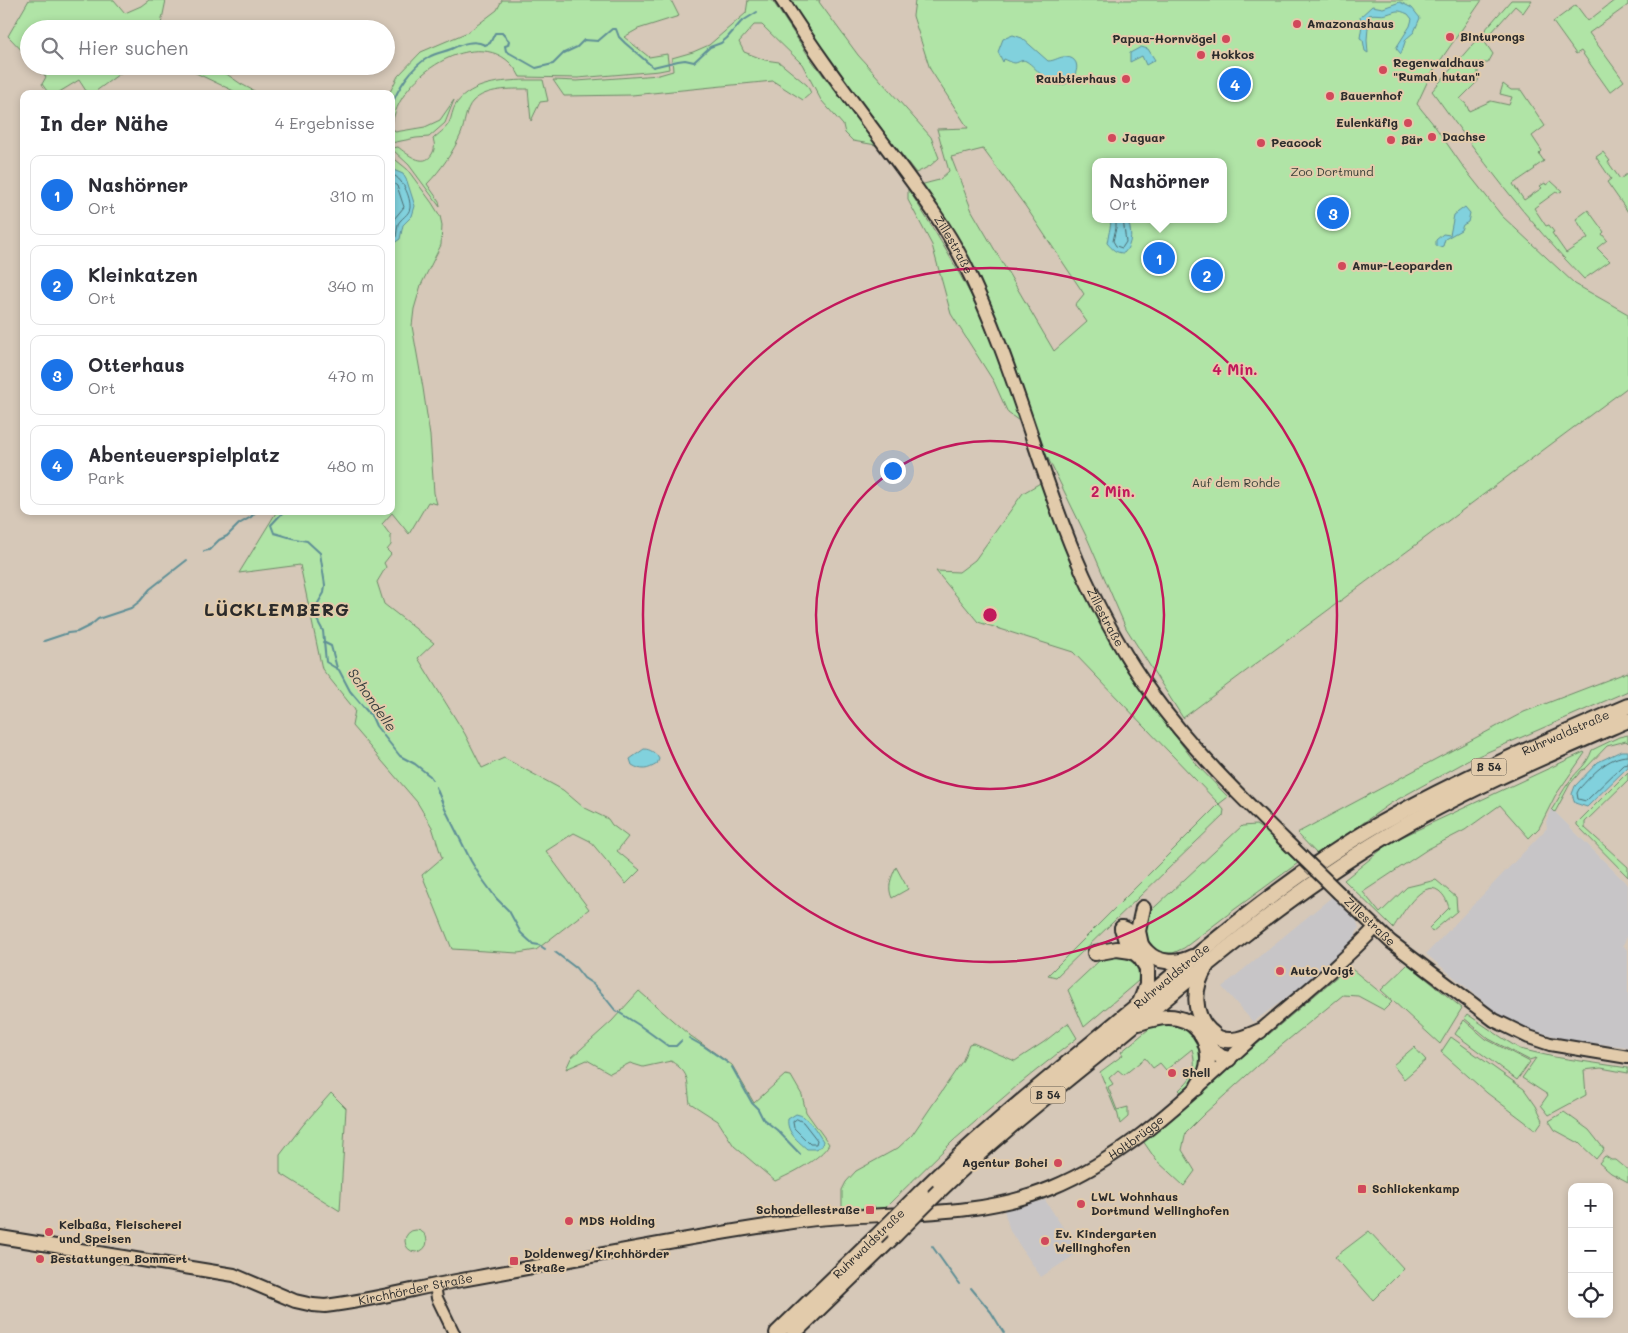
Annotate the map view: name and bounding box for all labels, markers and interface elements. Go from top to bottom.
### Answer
place label: Amazonashaus [1307,15,1394,31]
marker: Amazonashaus [1291,18,1303,30]
search box [20,20,395,75]
place label: Binturongs [1460,28,1525,44]
place label: Papua-Hornvögel [1112,30,1216,46]
marker: Binturongs [1444,31,1456,43]
marker: Papua-Hornvögel [1220,33,1232,45]
icon: search [38,34,66,62]
text: Hier suchen [78,35,189,60]
place label: Hokkos [1211,46,1254,62]
marker: Hokkos [1195,49,1207,61]
place label: Regenwaldhaus "Rumah hutan" [1393,54,1484,84]
marker: Regenwaldhaus "Rumah hutan" [1377,64,1389,76]
pin: 4 [1219,65,1251,103]
place label: Raubtierhaus [1036,70,1116,86]
marker: Raubtierhaus [1120,73,1132,85]
place label: Bauernhof [1340,87,1403,103]
marker: Bauernhof [1324,90,1336,102]
text: In der Nähe [40,109,168,136]
text: 4 Ergebnisse [275,112,375,133]
place label: Eulenkäfig [1336,114,1398,130]
marker: Eulenkäfig [1402,117,1414,129]
place label: Dachse [1442,128,1485,144]
place label: Jaguar [1122,129,1165,145]
place label: Bär [1401,131,1423,147]
marker: Dachse [1426,131,1438,143]
marker: Jaguar [1106,132,1118,144]
place label: Peacock [1271,134,1322,150]
marker: Bär [1385,134,1397,146]
marker: Peacock [1255,137,1267,149]
popup [1092,158,1227,223]
park label: Zoo Dortmund [1290,163,1374,179]
text: Nashörner [1109,168,1210,193]
text: Nashörner [88,172,188,197]
text: 1 [53,185,61,206]
text: 310 m [330,185,374,206]
text: Ort [1109,193,1137,214]
pin: 3 [1317,194,1349,232]
text: Ort [88,197,116,218]
street label: Zillestraße [931,212,977,276]
pin: 1 [1143,239,1175,277]
pin: 2 [1191,256,1223,294]
place label: Amur-Leoparden [1352,257,1452,273]
marker: Amur-Leoparden [1336,260,1348,272]
text: Kleinkatzen [88,262,198,287]
text: 2 [53,275,61,296]
text: 340 m [327,275,374,296]
text: Ort [88,287,116,308]
text: Otterhaus [88,352,185,377]
text: 4 Min. [1212,359,1258,379]
text: 3 [52,365,62,386]
text: 470 m [328,365,374,386]
text: Ort [88,377,116,398]
text: Abenteuerspielplatz [88,442,280,467]
text: 4 [52,455,62,476]
text: 480 m [327,455,374,476]
your location [880,458,906,484]
text: Park [88,467,124,488]
park label: Auf dem Rohde [1192,474,1280,490]
text: 2 Min. [1091,481,1135,501]
street label: Zillestraße [1084,585,1128,650]
district label: LÜCKLEMBERG [204,597,350,621]
centre of rings [981,606,999,624]
water label: Schondelle [344,664,401,735]
street label: Ruhrwaldstraße [1519,706,1612,759]
road number: B 54 [1472,759,1506,776]
street label: Zillestraße [1341,893,1399,949]
street label: Ruhrwaldstraße [1130,939,1213,1012]
place label: Auto Voigt [1290,962,1354,978]
marker: Auto Voigt [1274,965,1286,977]
place label: Shell [1182,1064,1210,1080]
marker: Shell [1166,1067,1178,1079]
road number: B 54 [1030,1086,1066,1104]
street label: Holtbrügge [1105,1111,1167,1163]
place label: Agentur Bohei [962,1154,1048,1170]
marker: Agentur Bohei [1052,1157,1064,1169]
place label: Schlickenkamp [1372,1180,1460,1196]
marker: Schlickenkamp [1356,1183,1368,1195]
map controls [1568,1183,1613,1318]
button: + [1568,1183,1613,1228]
place label: LWL Wohnhaus Dortmund Wellinghofen [1091,1188,1229,1218]
marker: LWL Wohnhaus Dortmund Wellinghofen [1075,1198,1087,1210]
place label: Schondellestraße [756,1201,860,1217]
marker: Schondellestraße [864,1204,876,1216]
street label: Ruhrwaldstraße [829,1205,908,1282]
place label: MDS Holding [579,1212,655,1228]
marker: MDS Holding [563,1215,575,1227]
place label: Kelbaßa, Fleischerei und Speisen [59,1216,182,1246]
place label: Ev. Kindergarten Wellinghofen [1055,1225,1157,1255]
marker: Kelbaßa, Fleischerei und Speisen [43,1226,55,1238]
button: − [1568,1228,1613,1273]
marker: Ev. Kindergarten Wellinghofen [1039,1235,1051,1247]
place label: Doldenweg/Kirchhörder Straße [524,1245,669,1275]
place label: Bestattungen Bommert [50,1250,187,1266]
marker: Bestattungen Bommert [34,1253,46,1265]
marker: Doldenweg/Kirchhörder Straße [508,1255,520,1267]
street label: Kirchhörder Straße [357,1269,474,1308]
button: locate [1568,1273,1613,1318]

